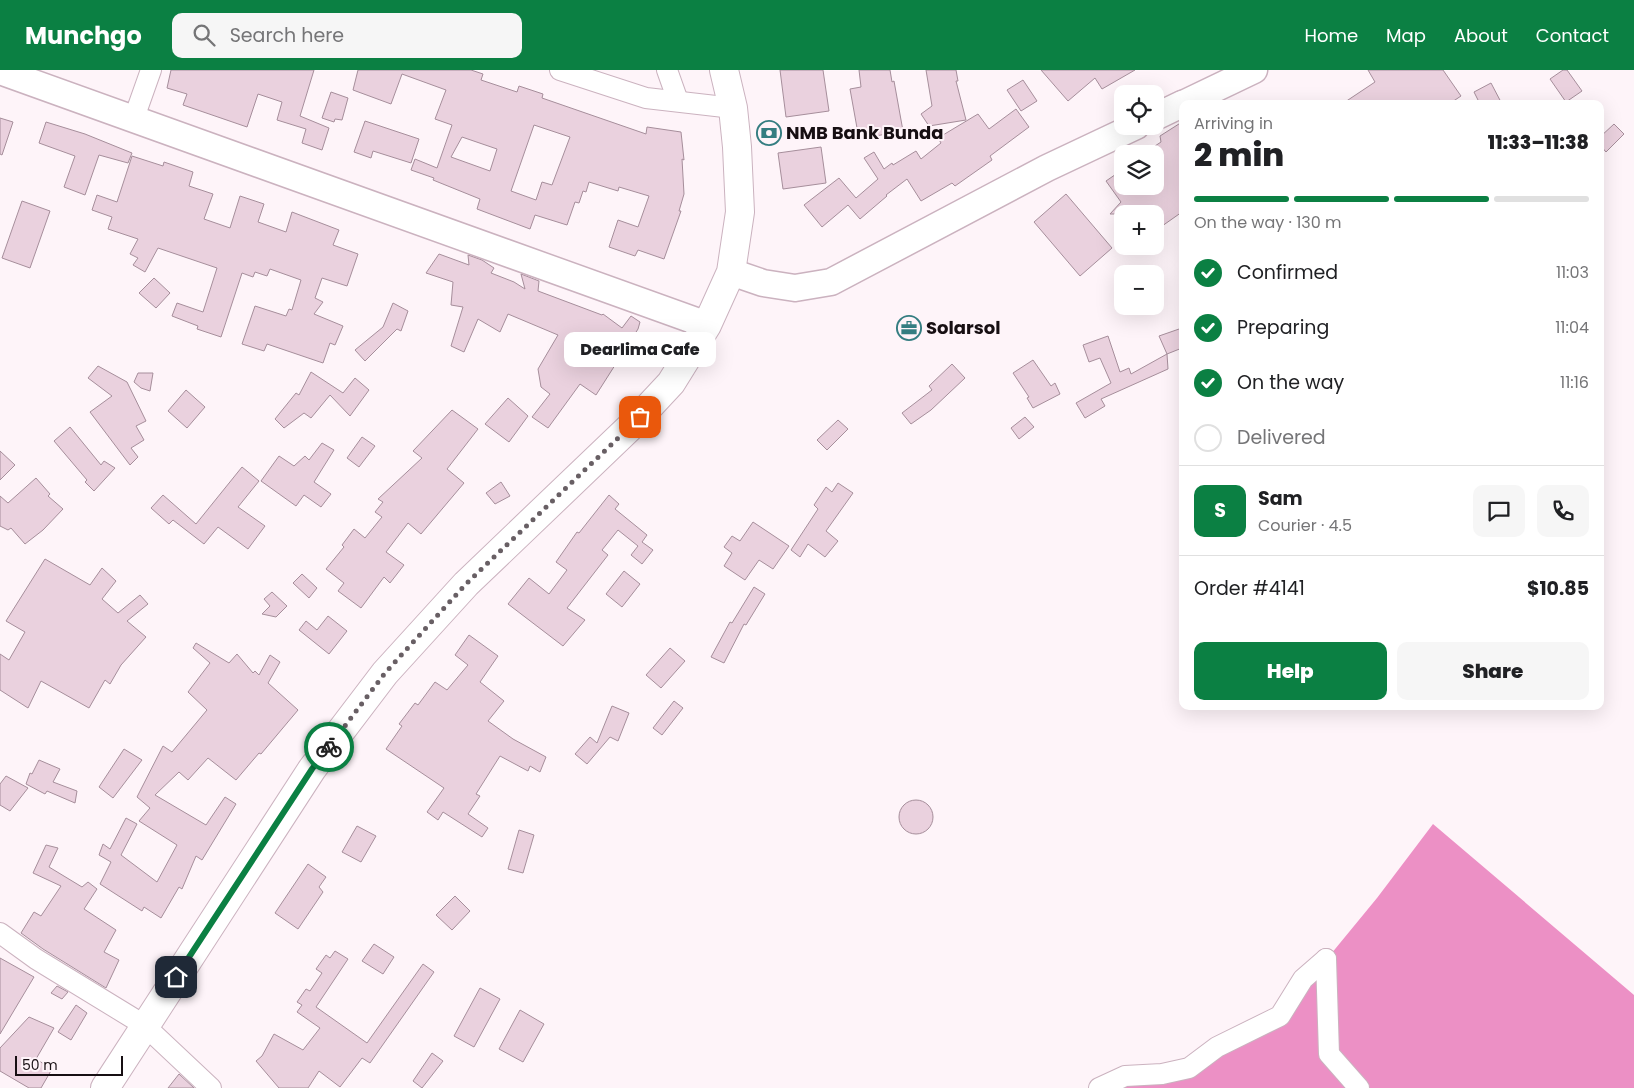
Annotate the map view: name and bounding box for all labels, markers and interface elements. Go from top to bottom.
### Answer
search box [172,13,522,58]
text: Munchgo [25,19,142,52]
icon: search [190,21,218,49]
text: Search here [230,22,344,49]
text: Home [1304,23,1358,48]
text: Map [1386,23,1426,48]
text: About [1454,23,1508,48]
text: Contact [1536,23,1609,48]
map controls [1114,85,1164,315]
button: locate [1114,85,1164,135]
text: Arriving in [1194,112,1273,135]
bank icon: NMB Bank Bunda [756,120,782,146]
place label: NMB Bank Bunda [786,120,943,145]
text: 11:33–11:38 [1488,129,1589,156]
text: 2 min [1194,132,1284,177]
button: layers [1114,145,1164,195]
button: + [1114,205,1164,255]
text: On the way · 130 m [1194,211,1342,234]
icon: check [1194,259,1222,287]
text: Confirmed [1237,259,1338,286]
text: 11:03 [1556,261,1589,284]
button: − [1114,265,1164,315]
icon: check [1194,314,1222,342]
text: Preparing [1237,314,1329,341]
office icon: Solarsol [896,315,922,341]
place label: Solarsol [926,315,1001,340]
text: 11:04 [1555,316,1589,339]
callout: Dearlima Cafe [564,332,716,367]
text: Dearlima Cafe [580,338,700,361]
icon: check [1194,369,1222,397]
text: On the way [1237,369,1344,396]
text: 11:16 [1560,371,1589,394]
pin [619,396,661,438]
icon: bag [626,403,654,431]
text: Delivered [1237,424,1326,451]
text: Sam [1258,485,1303,512]
button: chat [1473,485,1525,537]
button: phone [1537,485,1589,537]
text: S [1214,497,1226,524]
text: Courier · 4.5 [1258,514,1352,537]
text: Order #4141 [1194,575,1305,602]
text: $10.85 [1527,575,1589,602]
button: Help [1194,642,1387,700]
button: Share [1397,642,1589,700]
courier [304,722,354,772]
icon: bike [315,733,343,761]
pin [155,956,197,998]
icon: home [162,963,190,991]
scale bar [15,1053,122,1076]
text: 50 m [22,1055,58,1075]

